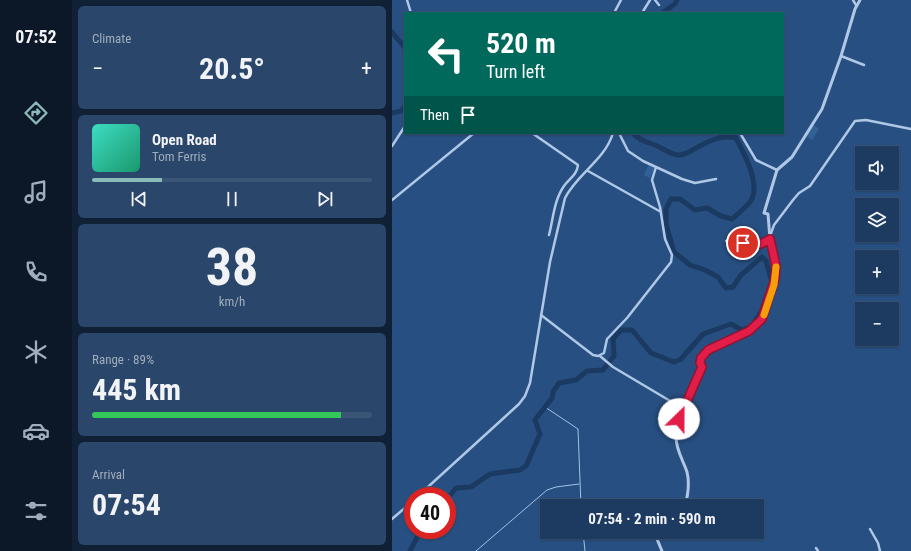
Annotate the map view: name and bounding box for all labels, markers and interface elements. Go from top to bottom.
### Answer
text: 07:52 [15,26,57,47]
text: 520 m [486,27,556,60]
icon: left [420,28,472,80]
text: Climate [92,31,131,46]
text: 20.5° [199,51,265,86]
text: − [92,56,103,81]
text: + [361,56,372,81]
text: Turn left [486,61,545,82]
icon: directions [22,99,50,127]
icon: arrive [457,104,479,126]
text: Then [420,106,449,124]
text: Open Road [152,131,217,149]
map controls [855,146,899,346]
button: sound [855,146,899,190]
text: Tom Ferris [152,149,206,164]
icon: music [22,178,50,206]
icon: previous [128,188,150,210]
icon: pause [221,188,243,210]
icon: next [314,188,336,210]
button: layers [855,198,899,242]
pin [726,226,760,260]
icon: arrive [732,232,754,254]
text: 38 [206,237,258,298]
button: + [855,250,899,294]
icon: phone [22,258,50,286]
text: km/h [219,294,245,309]
button: − [855,302,899,346]
icon: climate [22,338,50,366]
text: Range · 89% [92,352,154,367]
text: 445 km [92,372,181,407]
position arrow [658,398,700,440]
icon: car [22,417,50,445]
text: Arrival [92,467,125,482]
text: 07:54 [92,487,161,522]
speed limit sign: 40 [404,487,456,539]
icon: filters [22,497,50,525]
text: 07:54 · 2 min · 590 m [588,510,716,528]

